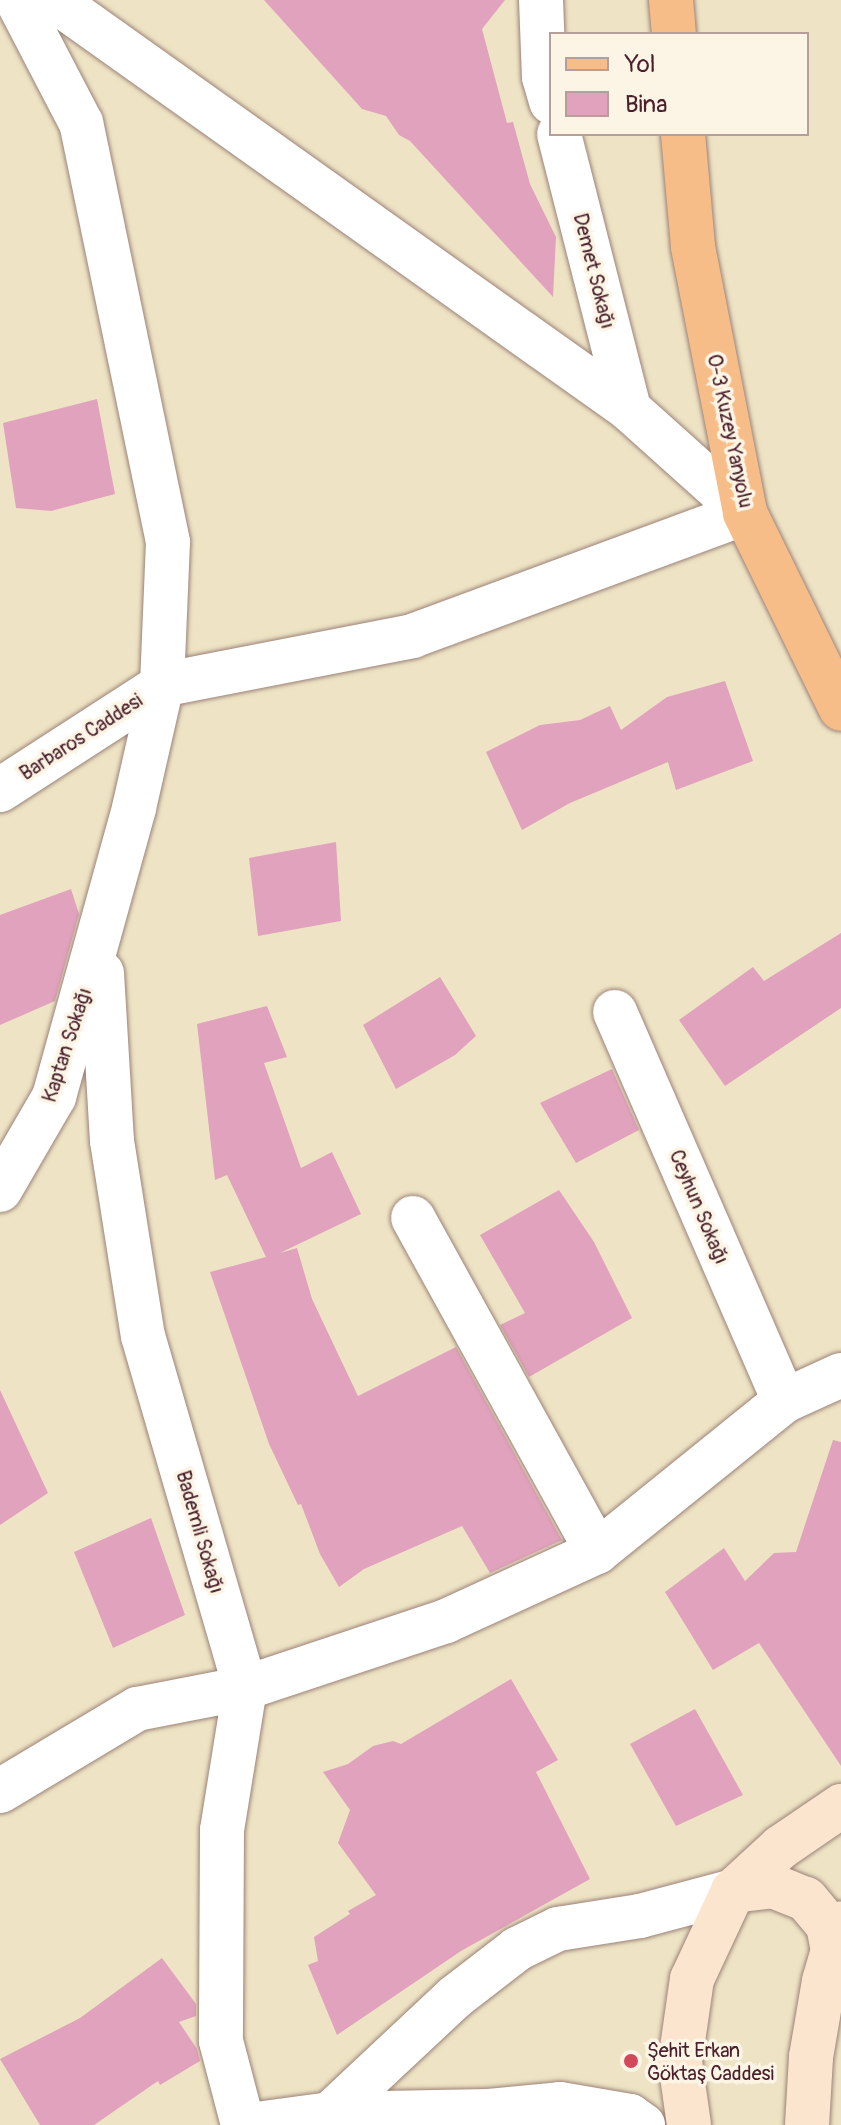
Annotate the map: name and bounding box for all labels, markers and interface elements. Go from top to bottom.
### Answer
legend [549,32,809,136]
text: Yol [625,50,655,79]
text: Bina [625,90,667,119]
street label: Demet Sokağı [568,211,620,331]
street label: O-3 Kuzey Yanyolu [702,352,758,510]
street label: Barbaros Caddesi [15,688,147,786]
street label: Kaptan Sokağı [37,985,97,1105]
street label: Ceyhun Sokağı [664,1146,734,1268]
street label: Bademli Sokağı [171,1468,229,1596]
place label: Şehit Erkan Göktaş Caddesi [647,2038,774,2085]
marker: Şehit Erkan Göktaş Caddesi [622,2052,640,2070]

